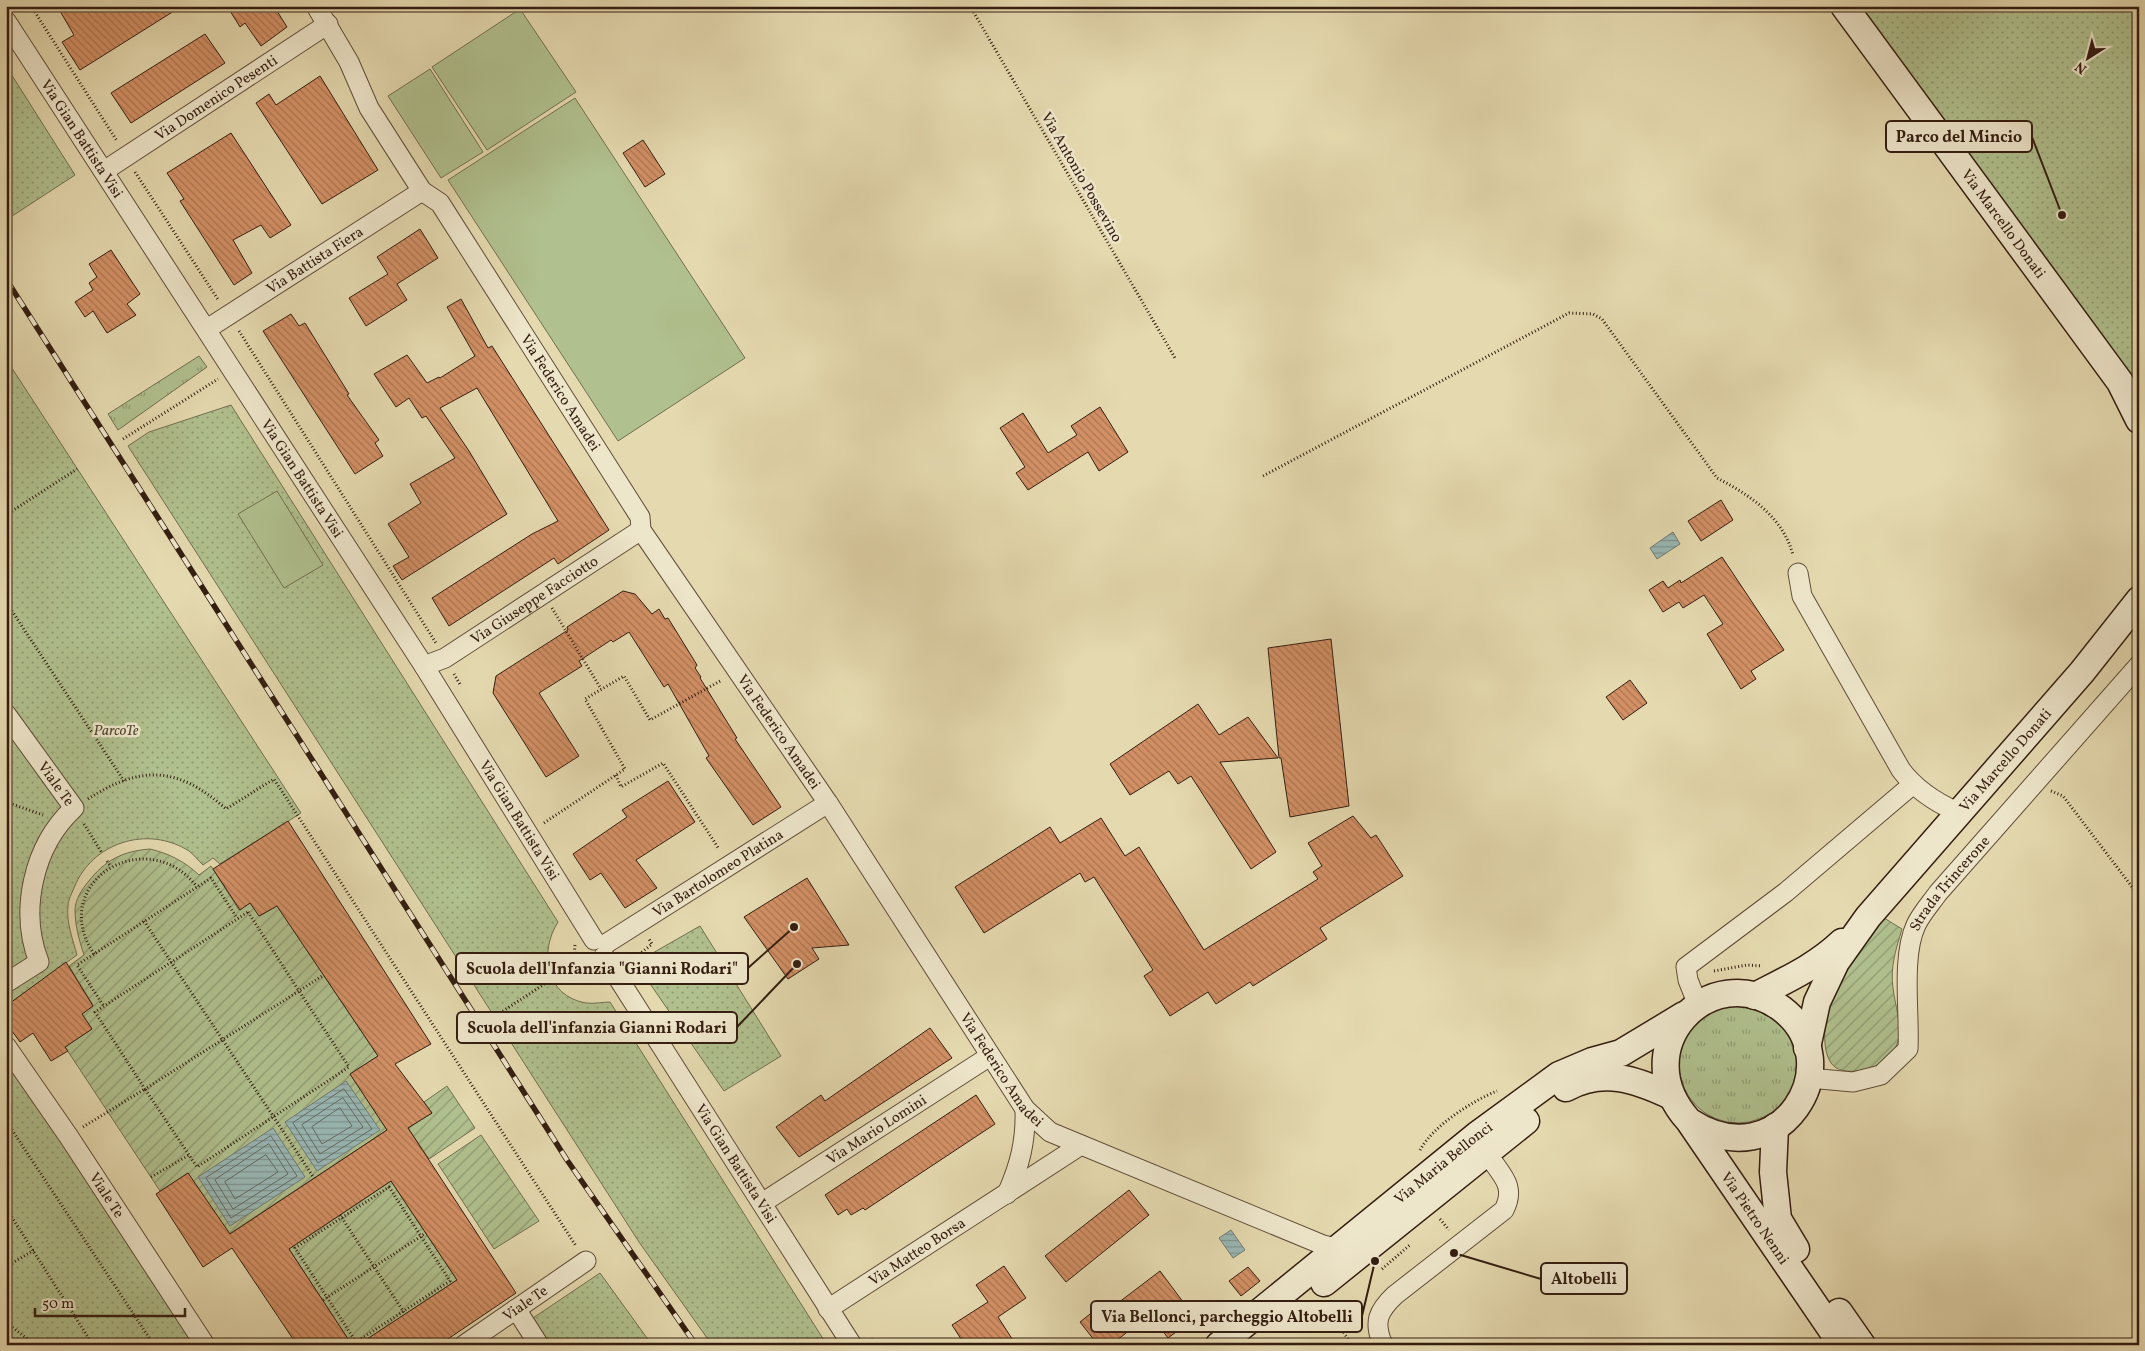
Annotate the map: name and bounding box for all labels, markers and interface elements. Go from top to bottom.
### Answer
north arrow [2062,32,2112,82]
street label: Via Domenico Pesenti [151,51,282,147]
text: N [2072,57,2091,78]
street label: Via Gian Battista Visi [35,76,127,203]
street label: Via Antonio Possevino [1035,109,1127,247]
callout: Parco del Mincio [1886,121,2032,152]
text: Parco del Mincio [1896,127,2022,149]
street label: Via Marcello Donati [1955,165,2050,284]
street label: Via Battista Fiera [263,222,368,300]
street label: Via Federico Amadei [514,331,605,456]
street label: Via Gian Battista Visi [255,416,347,543]
street label: Via Giuseppe Facciotto [467,552,603,650]
street label: Via Federico Amadei [731,671,825,794]
street label: Via Marcello Donati [1955,705,2057,817]
park label: ParcoTe [93,721,139,742]
street label: Via Gian Battista Visi [473,757,564,885]
street label: Viale Te [32,758,79,811]
street label: Via Bartolomeo Platina [649,825,788,924]
street label: Strada Trincerone [1906,832,1996,935]
callout: Scuola dell'Infanzia "Gianni Rodari" [456,953,748,984]
text: Scuola dell'Infanzia "Gianni Rodari" [466,959,738,981]
street label: Via Federico Amadei [954,1009,1047,1133]
callout: Scuola dell'infanzia Gianni Rodari [457,1012,737,1043]
text: Scuola dell'infanzia Gianni Rodari [467,1018,727,1040]
street label: Via Mario Lomini [823,1090,931,1171]
street label: Via Gian Battista Visi [689,1101,781,1228]
street label: Via Maria Bellonci [1391,1118,1498,1210]
street label: Via Pietro Nenni [1715,1168,1793,1269]
street label: Viale Te [83,1169,128,1223]
street label: Via Matteo Borsa [865,1213,970,1292]
callout: Altobelli [1541,1263,1627,1294]
text: Altobelli [1551,1269,1617,1291]
street label: Viale Te [499,1281,553,1327]
scale bar [35,1286,185,1318]
text: 50 m [42,1294,74,1315]
callout: Via Bellonci, parcheggio Altobelli [1091,1301,1362,1332]
text: Via Bellonci, parcheggio Altobelli [1101,1307,1353,1329]

